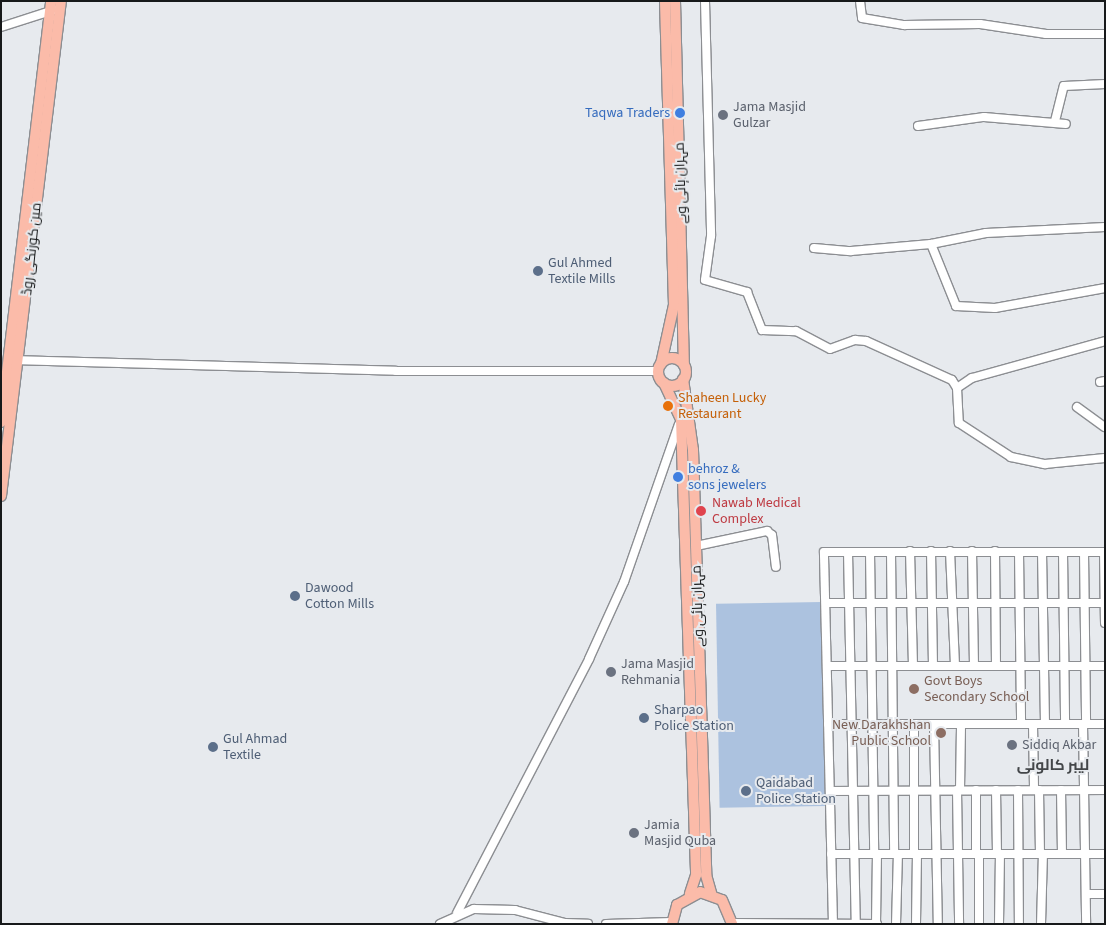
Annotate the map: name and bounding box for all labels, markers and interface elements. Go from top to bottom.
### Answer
place label: Jama Masjid Gulzar [733,99,806,132]
place label: Taqwa Traders [585,105,670,121]
marker: Taqwa Traders [674,107,686,119]
marker: Jama Masjid Gulzar [717,109,729,121]
street label: مہران ہائی وے [671,142,691,224]
street label: مین کورنگی روڈ [19,202,45,296]
place label: Gul Ahmed Textile Mills [548,255,615,288]
marker: Gul Ahmed Textile Mills [532,265,544,277]
place label: Shaheen Lucky Restaurant [678,390,766,422]
marker: Shaheen Lucky Restaurant [662,400,674,412]
place label: behroz & sons jewelers [688,461,766,494]
marker: behroz & sons jewelers [672,471,684,483]
place label: Nawab Medical Complex [712,495,801,528]
marker: Nawab Medical Complex [694,504,708,518]
street label: مہران ہائی وے [688,565,708,647]
place label: Dawood Cotton Mills [305,580,374,612]
marker: Dawood Cotton Mills [289,590,301,602]
place label: Jama Masjid Rehmania [621,656,694,689]
marker: Jama Masjid Rehmania [605,666,617,678]
place label: Govt Boys Secondary School [924,673,1029,706]
marker: Govt Boys Secondary School [908,683,920,695]
place label: Sharpao Police Station [654,702,734,734]
marker: Sharpao Police Station [638,712,650,724]
place label: New Darakhshan Public School [832,717,931,750]
marker: New Darakhshan Public School [935,727,947,739]
place label: Gul Ahmad Textile [223,731,287,764]
place label: Siddiq Akbar [1022,737,1096,753]
marker: Siddiq Akbar [1006,739,1018,751]
marker: Gul Ahmad Textile [207,741,219,753]
district label: لیبر کالونی [1017,757,1089,775]
place label: Qaidabad Police Station [756,775,836,808]
marker: Qaidabad Police Station [740,785,752,797]
place label: Jamia Masjid Quba [644,817,716,850]
marker: Jamia Masjid Quba [628,827,640,839]

